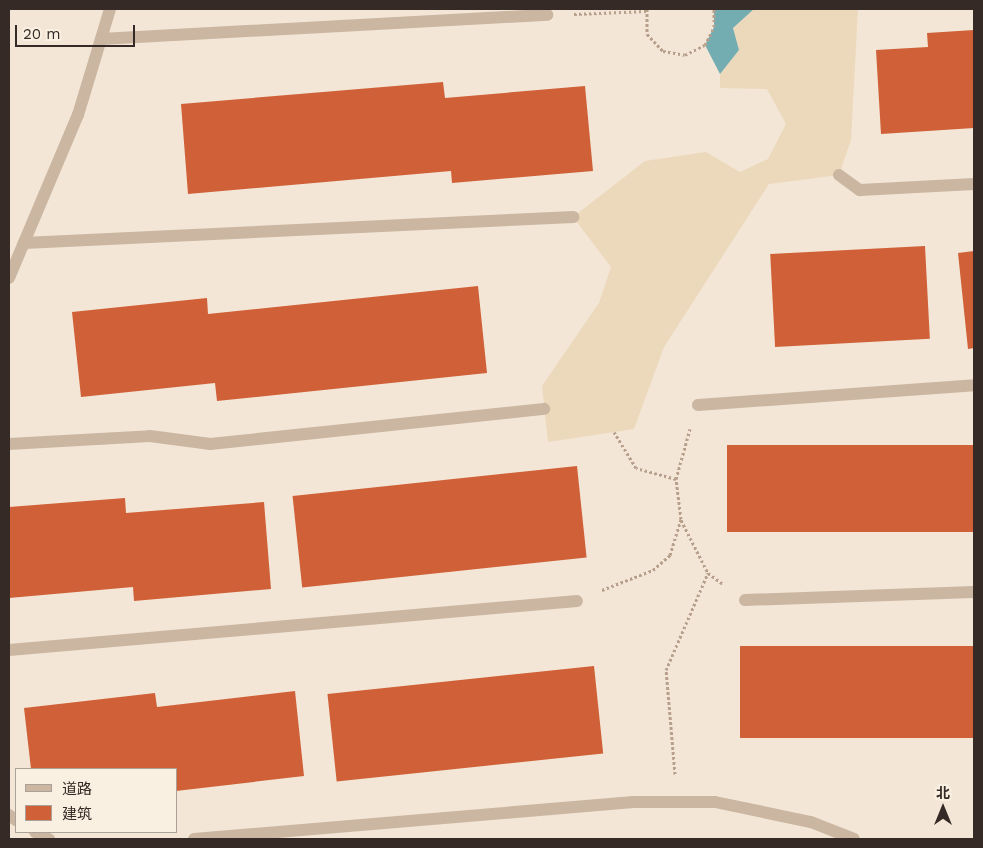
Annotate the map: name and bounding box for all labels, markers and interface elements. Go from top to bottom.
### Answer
scale bar [18,15,138,47]
text: 20 m [23,25,61,43]
legend [15,768,178,833]
text: 道路 [62,780,92,798]
north arrow [918,783,968,833]
text: 北 [936,785,950,801]
text: 建筑 [62,805,92,823]

